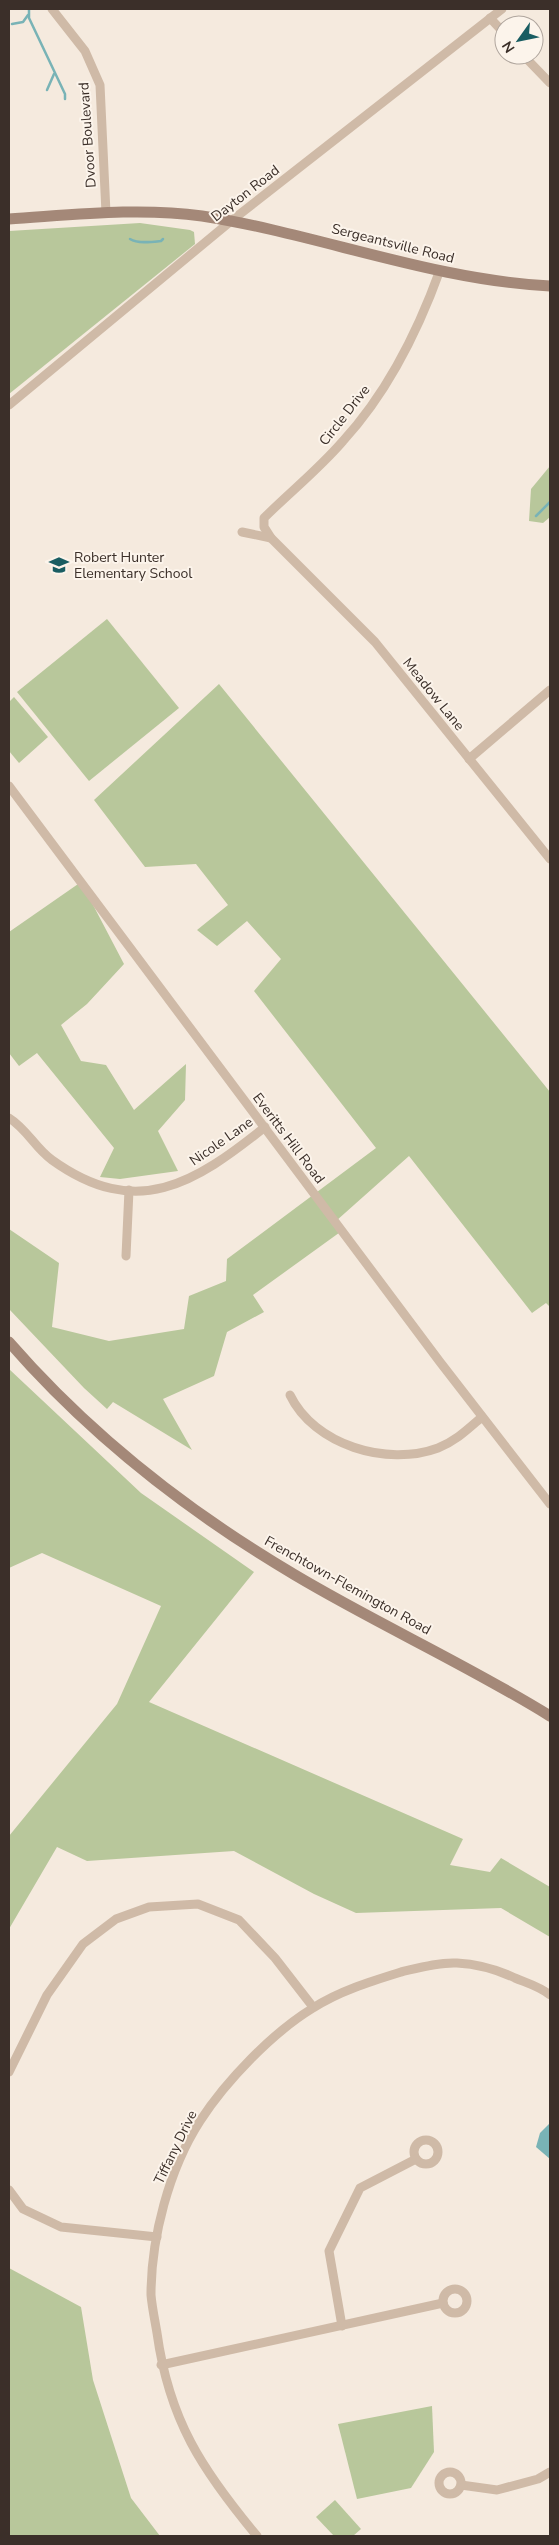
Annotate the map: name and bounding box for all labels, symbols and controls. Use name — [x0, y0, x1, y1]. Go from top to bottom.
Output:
north arrow — [494, 15, 544, 65]
text: N — [498, 37, 519, 56]
street label: Dvoor Boulevard — [74, 82, 101, 188]
street label: Dayton Road — [207, 161, 283, 226]
street label: Sergeantsville Road — [330, 219, 456, 268]
street label: Circle Drive — [315, 381, 374, 450]
place label: Robert Hunter Elementary School — [74, 548, 193, 583]
school or university icon: Robert Hunter Elementary School — [48, 554, 70, 576]
street label: Meadow Lane — [398, 654, 469, 735]
street label: Everitts Hill Road — [248, 1089, 329, 1188]
street label: Nicole Lane — [186, 1113, 257, 1170]
street label: Frenchtown-Flemington Road — [261, 1532, 434, 1639]
street label: Tiffany Drive — [149, 2107, 202, 2187]

